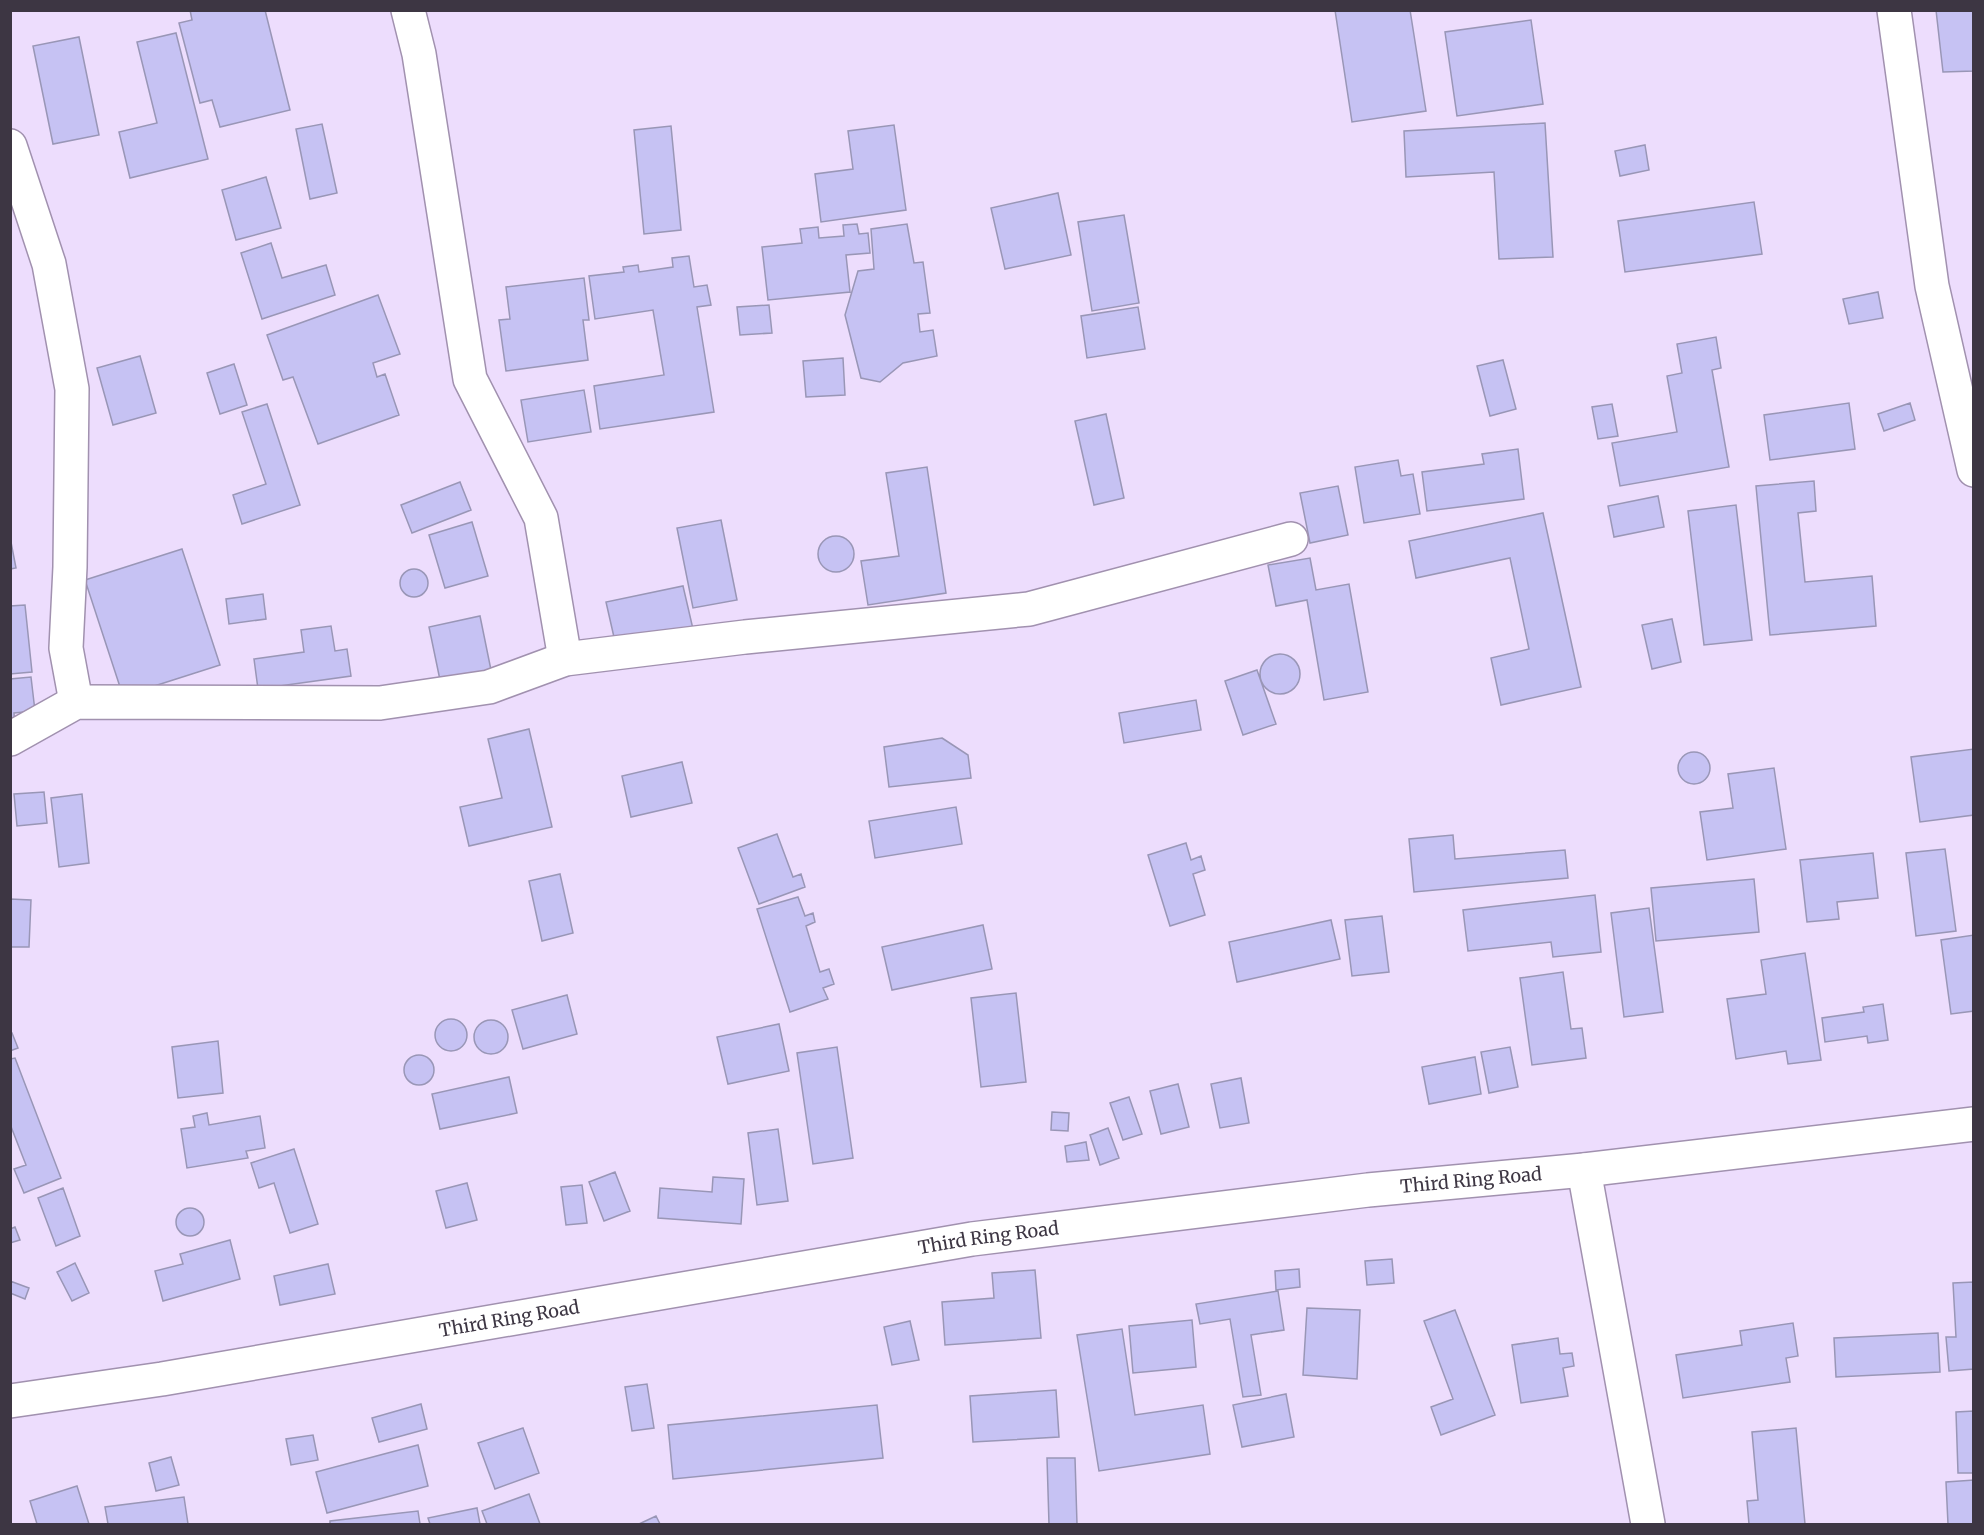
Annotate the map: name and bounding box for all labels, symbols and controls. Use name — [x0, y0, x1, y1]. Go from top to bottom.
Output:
street label: Third Ring Road — [1399, 1162, 1543, 1198]
street label: Third Ring Road — [916, 1216, 1060, 1259]
street label: Third Ring Road — [437, 1295, 581, 1342]

